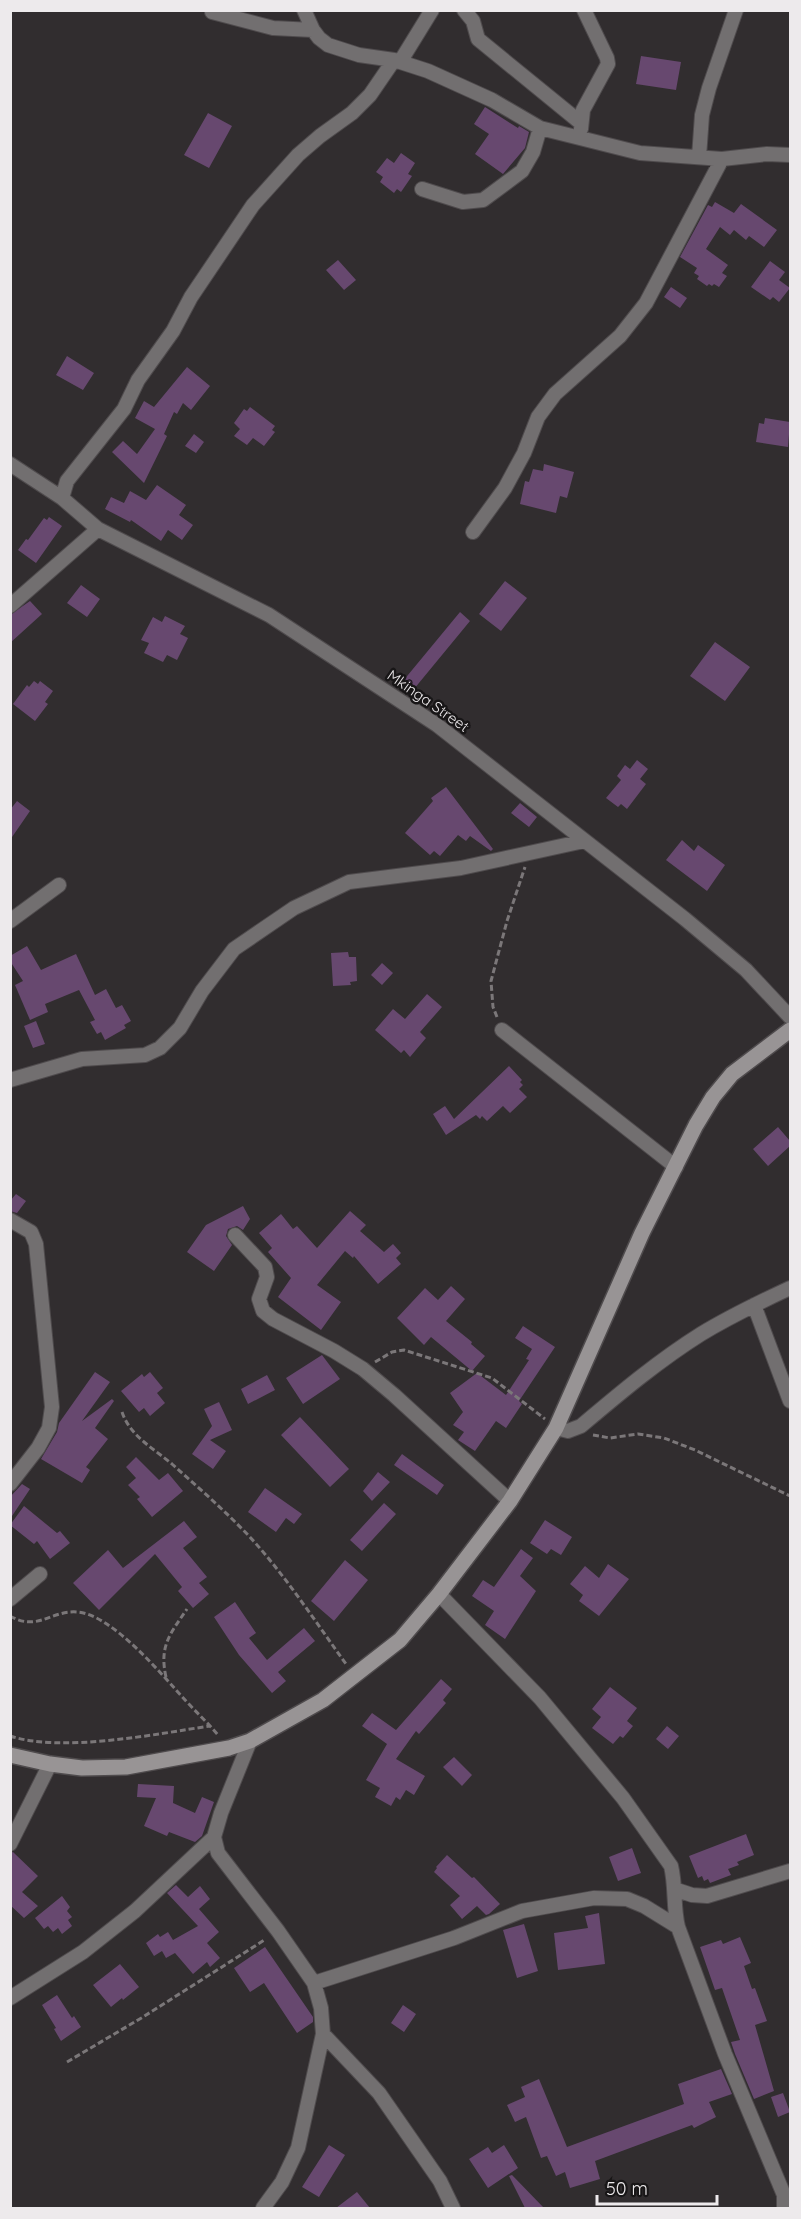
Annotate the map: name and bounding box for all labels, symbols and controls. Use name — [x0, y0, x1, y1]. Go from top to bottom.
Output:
street label: Mkinga Street — [384, 665, 473, 736]
scale bar — [597, 2168, 717, 2206]
text: 50 m — [606, 2177, 648, 2200]

